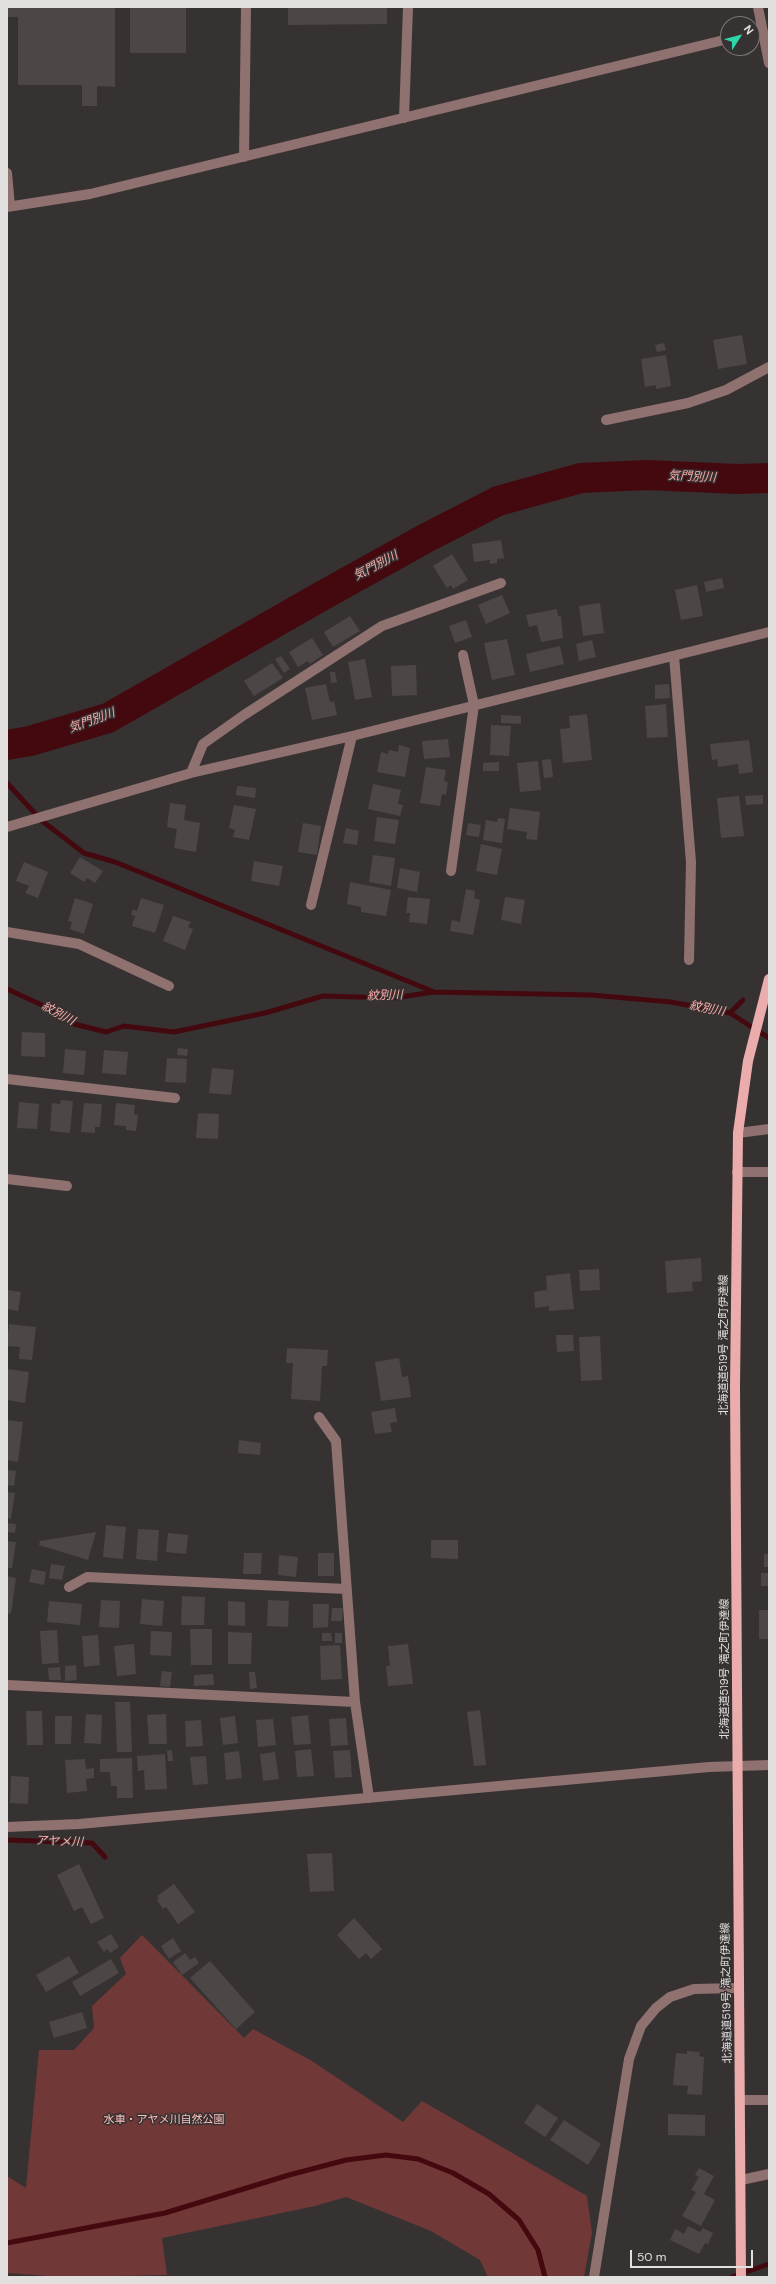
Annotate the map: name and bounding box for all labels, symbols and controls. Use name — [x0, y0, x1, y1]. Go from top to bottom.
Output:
north arrow — [720, 16, 760, 56]
text: N — [741, 22, 757, 37]
water label: 気門別川 — [668, 469, 716, 485]
water label: 気門別川 — [351, 548, 401, 584]
water label: 気門別川 — [67, 706, 117, 736]
water label: 紋別川 — [367, 988, 403, 1004]
water label: 紋別川 — [688, 998, 726, 1020]
water label: 紋別川 — [39, 999, 77, 1029]
street label: 北海道道519号 滝之町伊達線 — [717, 1275, 731, 1415]
street label: 北海道道519号 滝之町伊達線 — [718, 1599, 732, 1739]
water label: アヤメ川 — [35, 1834, 83, 1850]
street label: 北海道道519号 滝之町伊達線 — [719, 1922, 735, 2064]
park label: 水車・アヤメ川自然公園 — [104, 2113, 224, 2127]
scale bar — [632, 2242, 755, 2268]
text: 50 m — [637, 2249, 666, 2265]

